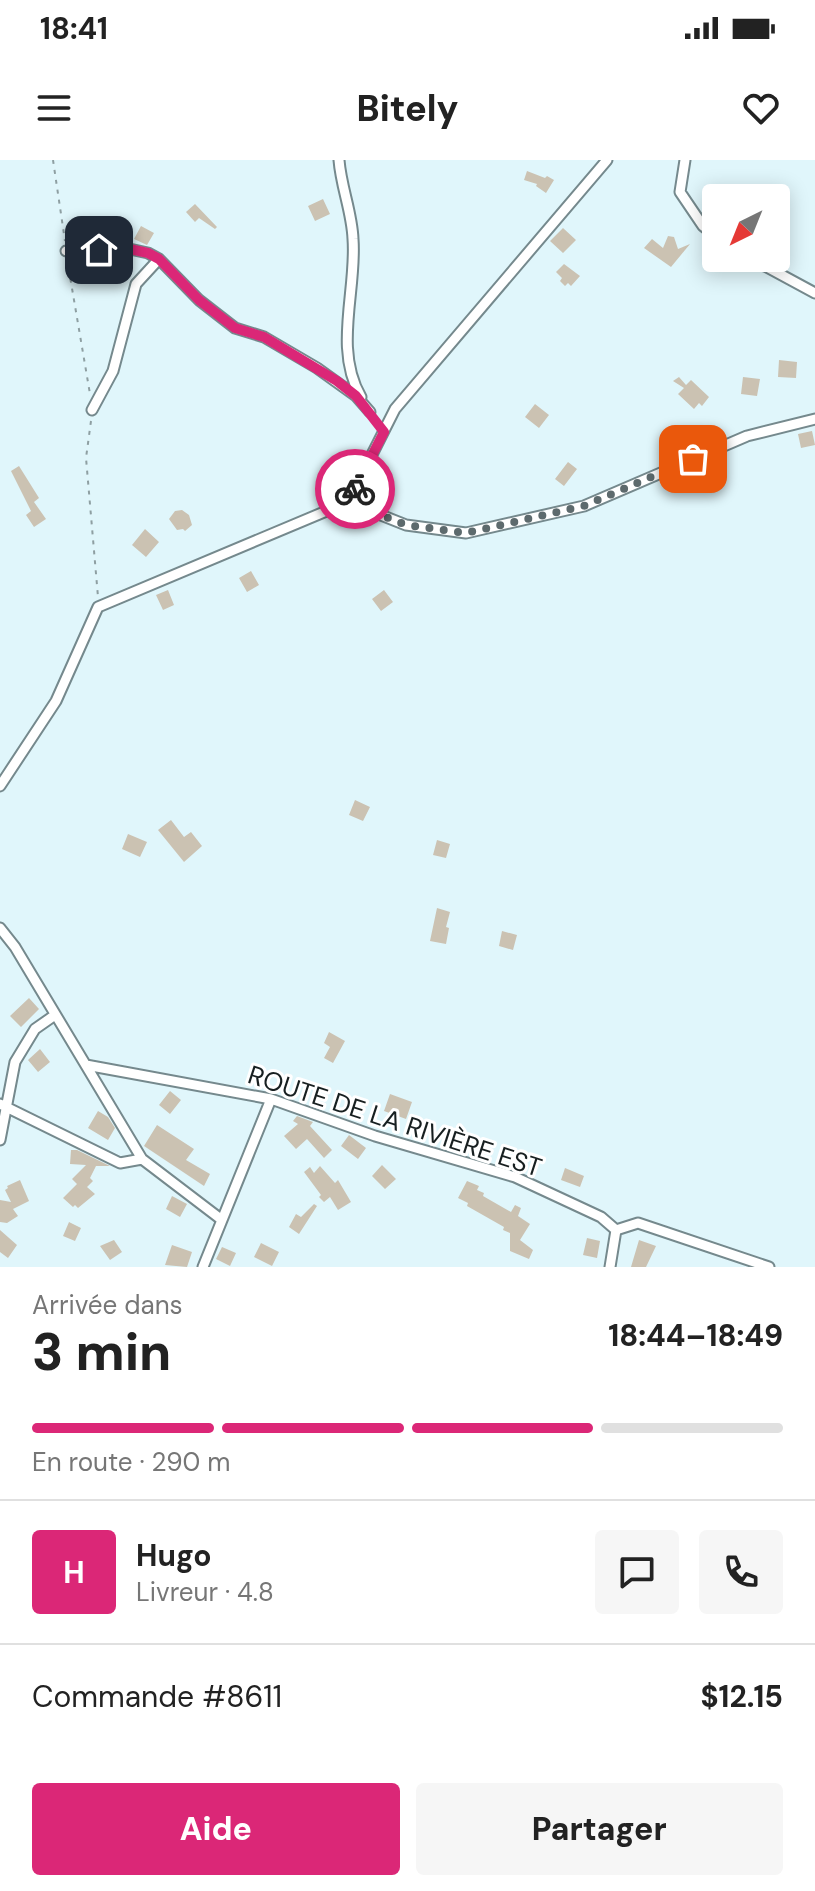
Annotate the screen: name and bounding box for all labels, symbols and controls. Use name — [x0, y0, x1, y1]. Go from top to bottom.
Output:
text: 18:41 — [40, 9, 108, 48]
text: Bitely — [357, 85, 458, 132]
icon: menu — [32, 86, 76, 130]
icon: heart — [739, 86, 783, 130]
north arrow — [702, 184, 790, 272]
map controls — [702, 184, 790, 272]
pin — [65, 216, 133, 284]
icon: home — [77, 228, 121, 272]
pin — [659, 425, 727, 493]
icon: bag — [671, 437, 715, 481]
courier — [315, 449, 395, 529]
icon: bike — [333, 467, 377, 511]
street label: ROUTE DE LA RIVIÈRE EST — [244, 1057, 546, 1185]
text: Arrivée dans — [32, 1288, 183, 1322]
text: 18:44–18:49 — [608, 1316, 783, 1355]
text: 3 min — [32, 1318, 171, 1386]
text: En route · 290 m — [32, 1445, 230, 1479]
button: chat — [595, 1530, 679, 1614]
button: phone — [699, 1530, 783, 1614]
text: Hugo — [136, 1536, 211, 1575]
text: H — [63, 1553, 85, 1592]
text: Livreur · 4.8 — [136, 1575, 274, 1609]
text: Commande #8611 — [32, 1677, 282, 1716]
text: $12.15 — [700, 1677, 783, 1716]
button: Aide — [32, 1783, 400, 1875]
button: Partager — [416, 1783, 783, 1875]

